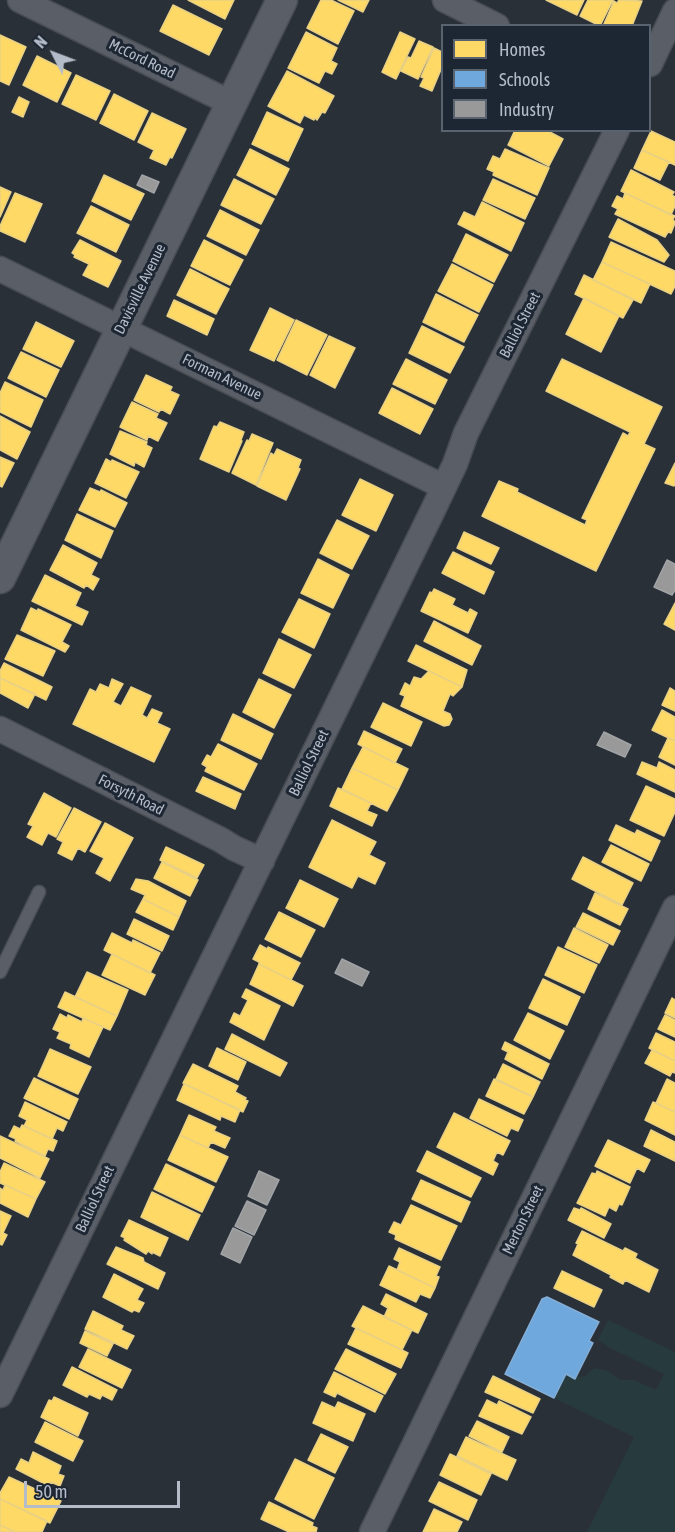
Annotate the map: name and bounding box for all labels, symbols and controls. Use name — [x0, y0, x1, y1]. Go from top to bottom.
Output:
north arrow — [24, 24, 84, 84]
legend — [441, 24, 651, 132]
text: N — [31, 32, 50, 51]
street label: McCord Road — [106, 35, 178, 83]
text: Homes — [499, 39, 545, 60]
text: Schools — [499, 69, 550, 90]
text: Industry — [499, 99, 554, 120]
street label: Davisville Avenue — [110, 241, 170, 337]
street label: Balliol Street — [496, 289, 544, 361]
street label: Forman Avenue — [179, 350, 265, 404]
street label: Balliol Street — [285, 727, 333, 799]
street label: Forsyth Road — [95, 771, 167, 819]
street label: Balliol Street — [72, 1163, 118, 1235]
street label: Merton Street — [499, 1183, 547, 1257]
scale bar — [27, 1469, 183, 1507]
text: 50 m — [35, 1481, 67, 1502]

